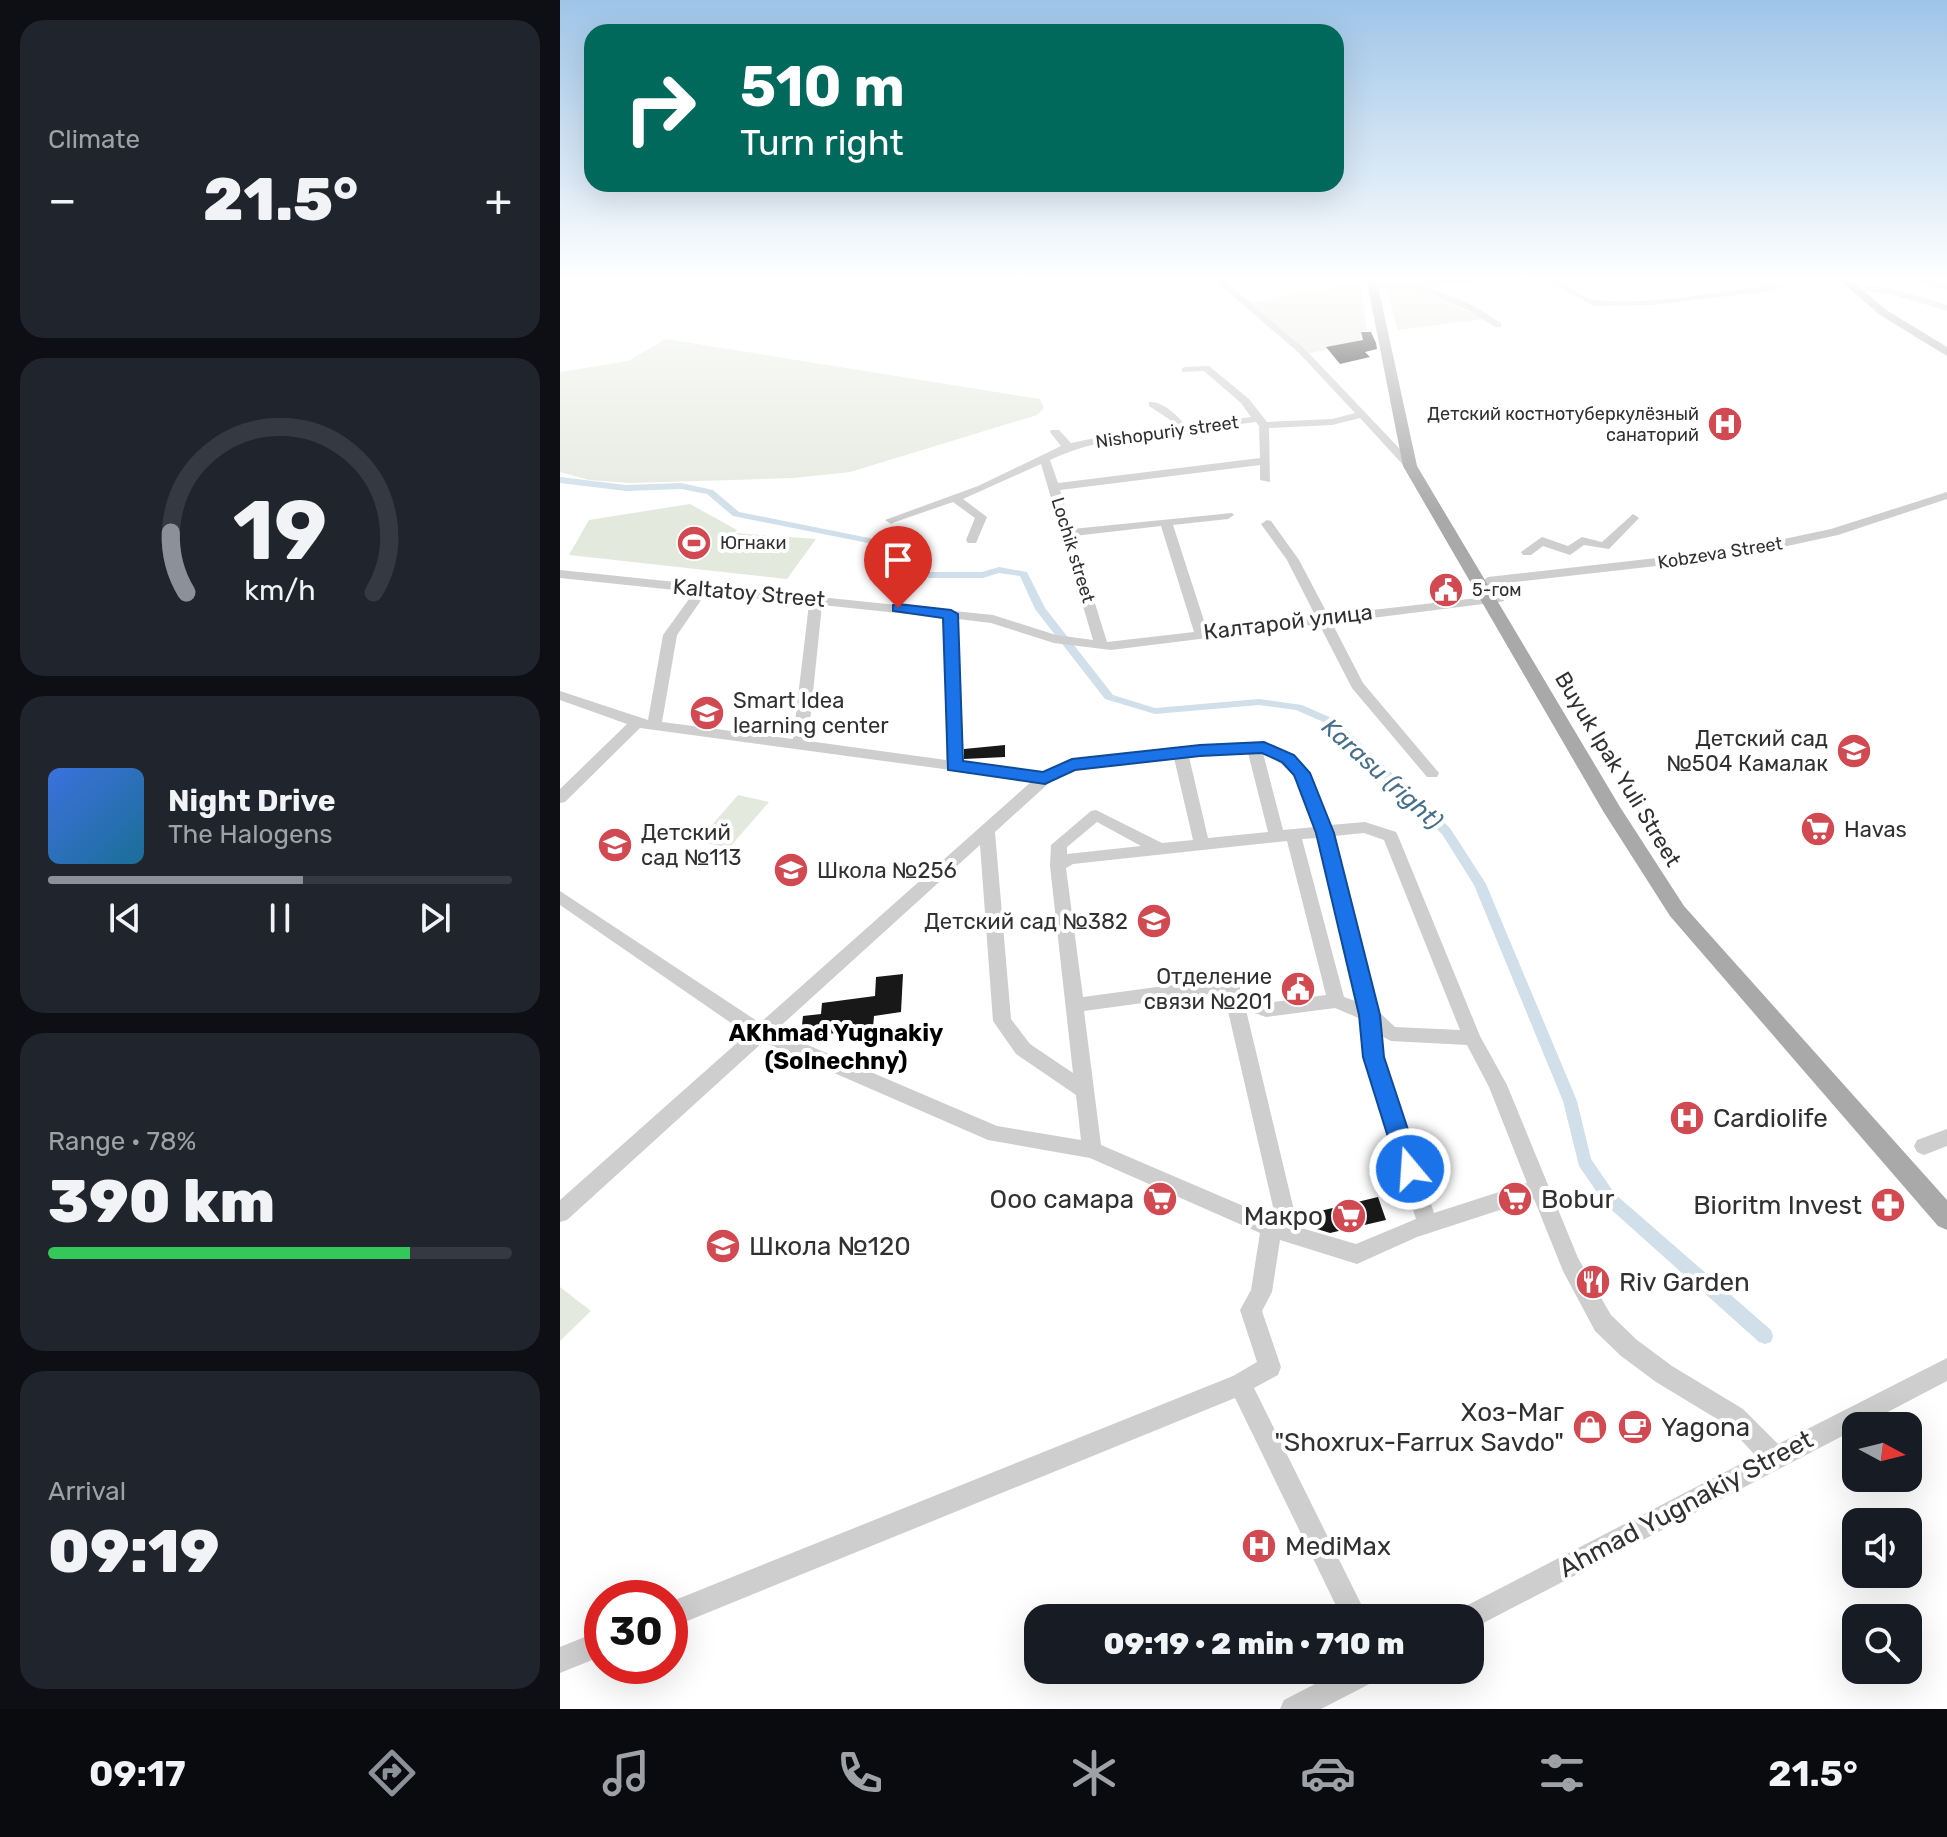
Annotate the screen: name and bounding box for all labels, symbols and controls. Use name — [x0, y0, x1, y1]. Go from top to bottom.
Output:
text: 510 m — [740, 54, 905, 120]
icon: right — [608, 56, 712, 160]
text: Turn right — [740, 121, 904, 164]
text: Climate — [48, 124, 140, 155]
text: 21.5° — [203, 164, 358, 235]
text: − — [48, 174, 77, 226]
text: + — [485, 174, 512, 226]
place label: Детский костнотуберкулёзный санаторий — [1427, 403, 1699, 446]
hospital icon: Детский костнотуберкулёзный санаторий — [1706, 405, 1744, 443]
street label: Nishopuriy street — [1094, 411, 1240, 453]
text: 19 — [233, 480, 327, 579]
street label: Lochik street — [1047, 495, 1099, 605]
sports icon: Югнаки — [675, 524, 713, 562]
pin — [864, 526, 932, 608]
place label: Югнаки — [720, 532, 786, 554]
street label: Kobzeva Street — [1656, 532, 1784, 574]
icon: arrive — [876, 538, 920, 582]
public building icon: 5-гом — [1427, 571, 1465, 609]
text: km/h — [244, 573, 316, 607]
street label: Kaltatoy Street — [672, 573, 827, 613]
place label: 5-гом — [1472, 579, 1522, 601]
street label: Калтарой улица — [1202, 598, 1374, 646]
street label: Buyuk Ipak Yuli Street — [1549, 667, 1687, 872]
place label: Smart Idea learning center — [733, 687, 889, 739]
school or university icon: Smart Idea learning center — [688, 694, 726, 732]
water label: Karasu (right) — [1316, 713, 1448, 835]
place label: Детский сад №504 Камалак — [1666, 725, 1828, 777]
school or university icon: Детский сад №504 Камалак — [1835, 732, 1873, 770]
text: Night Drive — [168, 783, 336, 819]
supermarket icon: Havas — [1799, 810, 1837, 848]
place label: Havas — [1844, 816, 1907, 843]
text: The Halogens — [168, 819, 333, 850]
place label: Детский сад №113 — [641, 819, 741, 871]
school or university icon: Детский сад №113 — [596, 826, 634, 864]
school or university icon: Школа №256 — [772, 851, 810, 889]
place label: Школа №256 — [817, 857, 957, 884]
icon: previous — [103, 896, 147, 940]
icon: pause — [258, 896, 302, 940]
icon: next — [413, 896, 457, 940]
school or university icon: Детский сад №382 — [1135, 902, 1173, 940]
place label: Детский сад №382 — [924, 908, 1128, 935]
place label: Отделение связи №201 — [1144, 963, 1272, 1015]
public building icon: Отделение связи №201 — [1279, 970, 1317, 1008]
district label: AKhmad Yugnakiy (Solnechny) — [729, 1019, 943, 1075]
hospital icon: Cardiolife — [1668, 1099, 1706, 1137]
place label: Cardiolife — [1713, 1103, 1828, 1134]
text: Range · 78% — [48, 1126, 196, 1157]
position arrow — [1368, 1127, 1452, 1211]
text: 390 km — [48, 1166, 275, 1237]
supermarket icon: Ооо самара — [1141, 1180, 1179, 1218]
supermarket icon: Bobur — [1496, 1180, 1534, 1218]
place label: Ооо самара — [990, 1184, 1134, 1215]
place label: Bobur — [1541, 1184, 1614, 1215]
pharmacy icon: Bioritm Invest — [1869, 1186, 1907, 1224]
place label: Bioritm Invest — [1693, 1190, 1862, 1221]
supermarket icon: Макро — [1330, 1197, 1368, 1235]
place label: Макро — [1244, 1201, 1323, 1232]
school or university icon: Школа №120 — [704, 1227, 742, 1265]
place label: Школа №120 — [749, 1231, 911, 1262]
restaurant icon: Riv Garden — [1574, 1263, 1612, 1301]
place label: Riv Garden — [1619, 1267, 1750, 1298]
place label: Хоз-Маг "Shoxrux-Farrux Savdo" — [1274, 1397, 1564, 1458]
shop icon: Хоз-Маг "Shoxrux-Farrux Savdo" — [1571, 1408, 1609, 1446]
cafe icon: Yagona — [1616, 1408, 1654, 1446]
place label: Yagona — [1661, 1412, 1750, 1443]
north arrow — [1842, 1412, 1922, 1492]
map controls — [1842, 1412, 1922, 1684]
street label: Ahmad Yugnakiy Street — [1554, 1424, 1818, 1584]
text: Arrival — [48, 1476, 126, 1507]
button: sound — [1842, 1508, 1922, 1588]
text: 09:19 — [48, 1516, 219, 1587]
hospital icon: MediMax — [1240, 1527, 1278, 1565]
place label: MediMax — [1285, 1531, 1391, 1562]
speed limit sign: 30 — [584, 1580, 688, 1684]
button: search — [1842, 1604, 1922, 1684]
text: 09:19 · 2 min · 710 m — [1103, 1626, 1405, 1662]
icon: directions — [364, 1745, 420, 1801]
icon: music — [598, 1745, 654, 1801]
icon: phone — [832, 1745, 888, 1801]
icon: climate — [1066, 1745, 1122, 1801]
icon: car — [1300, 1745, 1356, 1801]
icon: filters — [1534, 1745, 1590, 1801]
text: 09:17 — [89, 1752, 186, 1795]
text: 21.5° — [1768, 1752, 1858, 1795]

